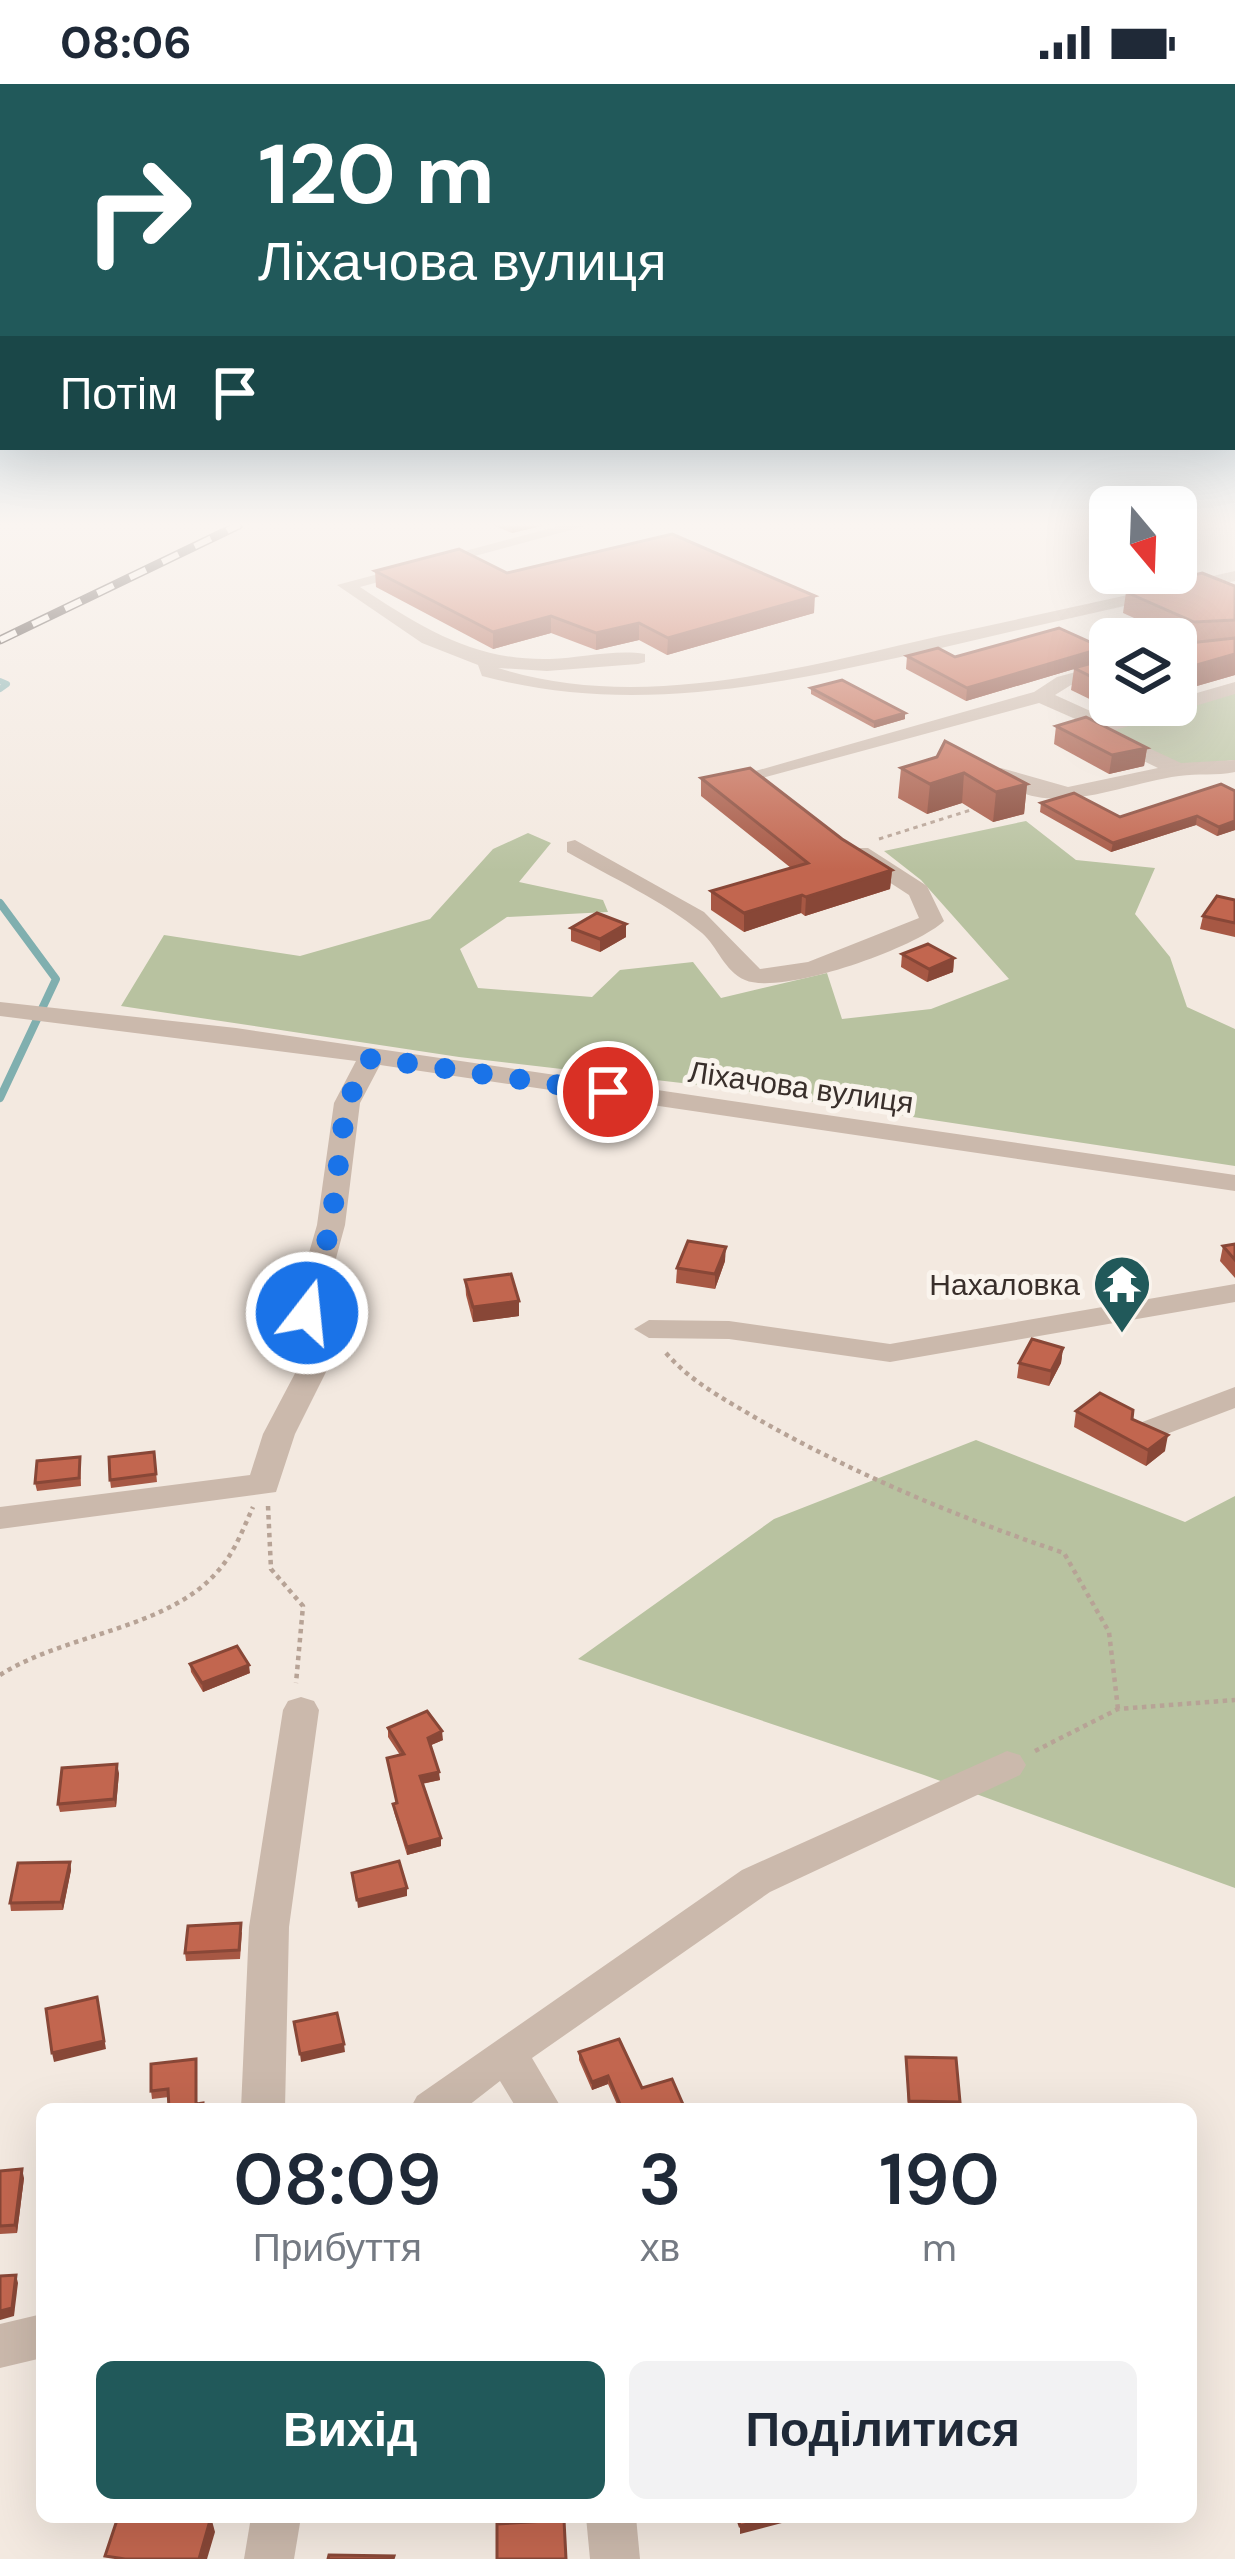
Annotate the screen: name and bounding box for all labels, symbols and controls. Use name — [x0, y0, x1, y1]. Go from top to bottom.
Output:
text: 08:06 — [60, 13, 192, 72]
text: 120 m — [258, 120, 495, 229]
icon: right — [60, 132, 216, 288]
text: Ліхачова вулиця — [258, 226, 666, 297]
icon: arrive — [202, 360, 268, 426]
text: Потім — [60, 364, 178, 423]
north arrow — [1089, 486, 1197, 594]
map controls — [1089, 486, 1197, 726]
button: layers — [1089, 618, 1197, 726]
pin — [557, 1041, 659, 1143]
street label: Ліхачова вулиця — [686, 1052, 916, 1122]
icon: arrive — [575, 1059, 641, 1125]
position arrow — [244, 1250, 370, 1376]
temple icon: Нахаловка — [1091, 1253, 1153, 1335]
place label: Нахаловка — [929, 1265, 1080, 1304]
text: 08:09 — [233, 2133, 441, 2226]
text: 3 — [639, 2133, 682, 2226]
text: 190 — [879, 2133, 1000, 2226]
text: Прибуття — [253, 2222, 422, 2273]
text: хв — [640, 2222, 680, 2273]
text: m — [922, 2222, 957, 2273]
button: Вихід — [96, 2361, 605, 2499]
button: Поділитися — [629, 2361, 1137, 2499]

